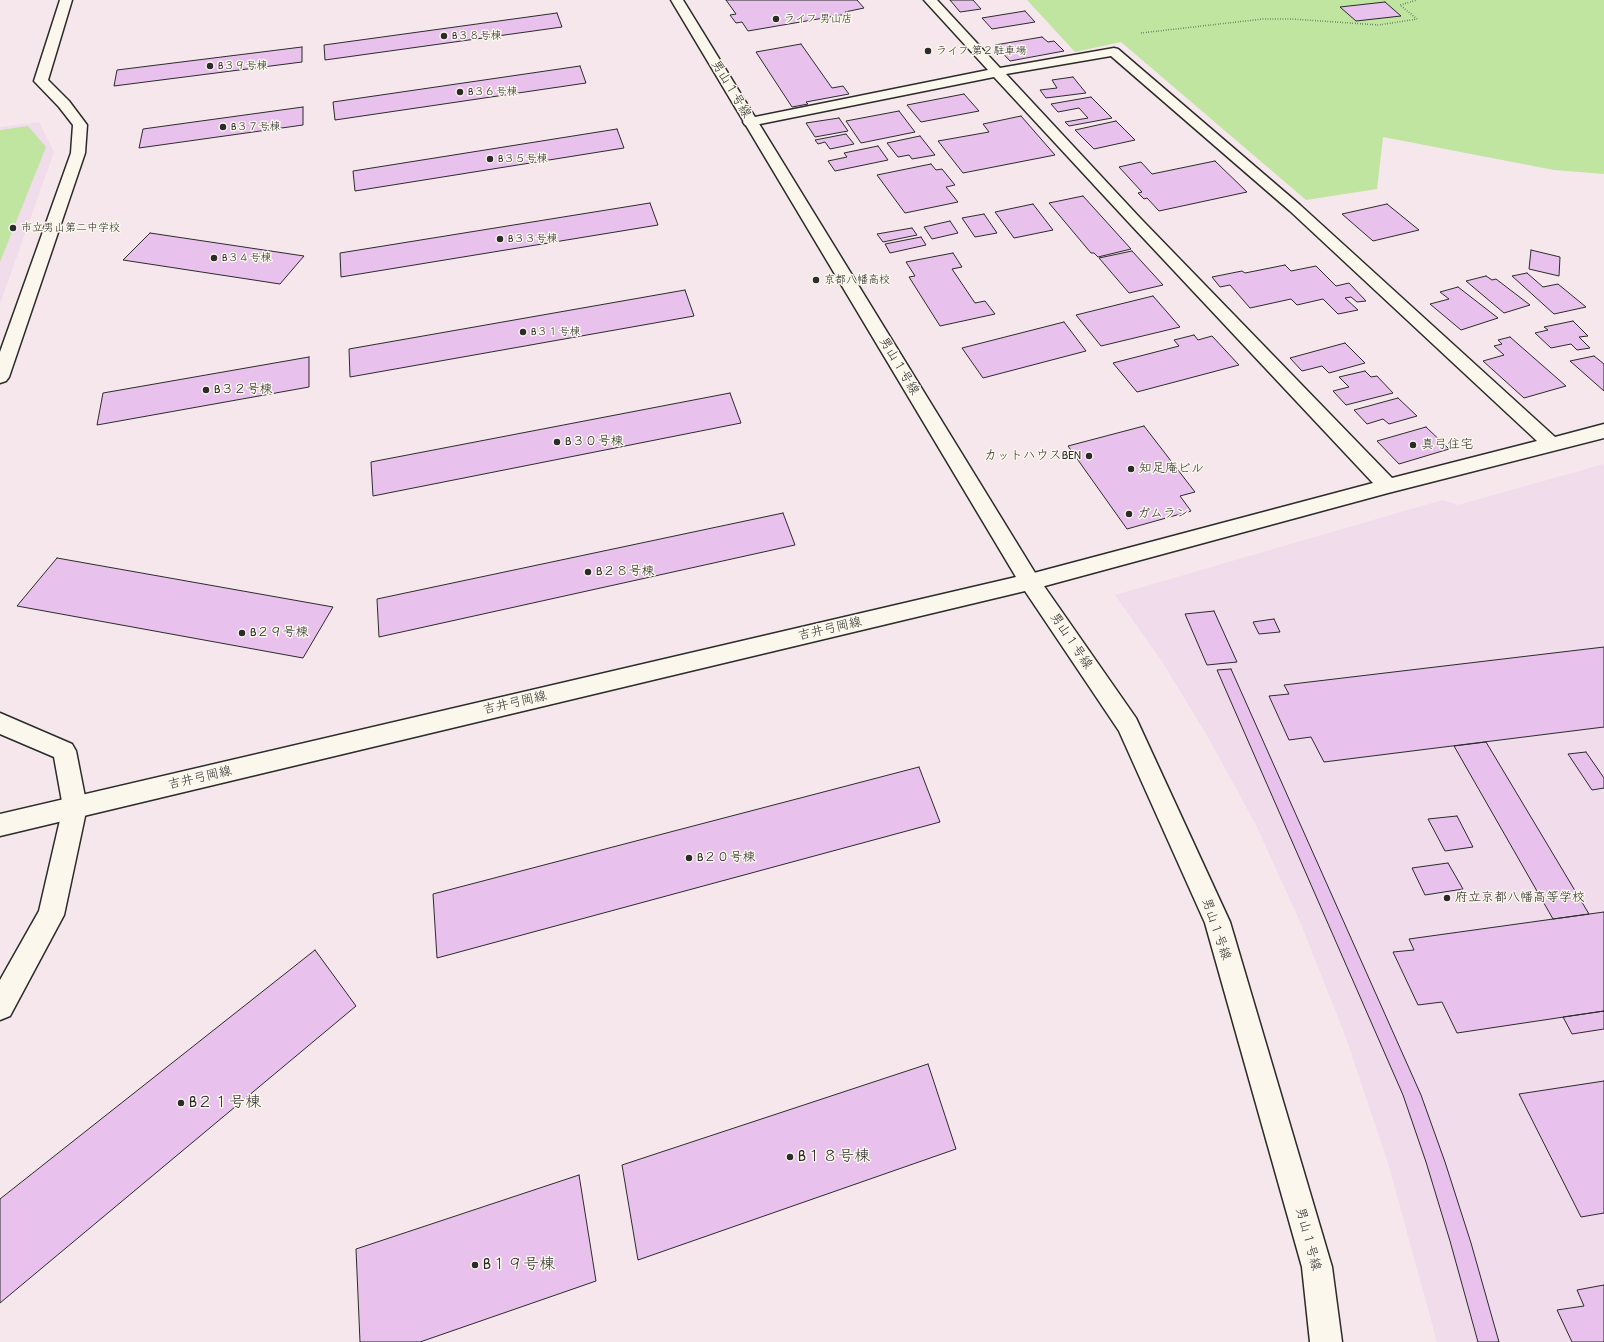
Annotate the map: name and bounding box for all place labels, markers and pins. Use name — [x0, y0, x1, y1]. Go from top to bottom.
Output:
place label: ライフ 男山店 — [784, 12, 853, 26]
marker: ライフ 男山店 — [771, 14, 781, 24]
place label: B３８号棟 — [452, 29, 502, 43]
marker: B３８号棟 — [439, 31, 449, 41]
place label: ライフ 第２駐車場 — [936, 44, 1027, 58]
marker: ライフ 第２駐車場 — [923, 46, 933, 56]
place label: B３９号棟 — [218, 59, 268, 73]
marker: B３９号棟 — [205, 61, 215, 71]
place label: B３６号棟 — [468, 85, 518, 99]
marker: B３６号棟 — [455, 87, 465, 97]
place label: B３７号棟 — [231, 120, 281, 134]
marker: B３７号棟 — [218, 122, 228, 132]
place label: B３５号棟 — [498, 152, 548, 166]
marker: B３５号棟 — [485, 154, 495, 164]
place label: 市立男山第二中学校 — [21, 221, 120, 235]
marker: 市立男山第二中学校 — [8, 223, 18, 233]
place label: B３３号棟 — [508, 232, 558, 246]
marker: B３３号棟 — [495, 234, 505, 244]
place label: B３４号棟 — [222, 251, 272, 265]
marker: B３４号棟 — [209, 253, 219, 263]
place label: 京都八幡高校 — [824, 273, 890, 287]
marker: 京都八幡高校 — [811, 275, 821, 285]
place label: B３１号棟 — [531, 325, 581, 339]
marker: B３１号棟 — [518, 327, 528, 337]
place label: B３２号棟 — [214, 382, 273, 398]
marker: B３２号棟 — [201, 385, 211, 395]
place label: B３０号棟 — [565, 434, 624, 450]
marker: B３０号棟 — [552, 437, 562, 447]
place label: 真弓住宅 — [1421, 437, 1473, 453]
marker: 真弓住宅 — [1408, 440, 1418, 450]
place label: カットハウスBEN — [984, 448, 1081, 464]
marker: カットハウスBEN — [1084, 451, 1094, 461]
place label: 知足庵ビル — [1139, 461, 1204, 477]
marker: 知足庵ビル — [1126, 464, 1136, 474]
place label: ガムラン — [1137, 506, 1189, 522]
marker: ガムラン — [1124, 509, 1134, 519]
place label: B２８号棟 — [596, 564, 655, 580]
marker: B２８号棟 — [583, 567, 593, 577]
place label: B２９号棟 — [250, 625, 309, 641]
marker: B２９号棟 — [237, 628, 247, 638]
place label: B２０号棟 — [697, 850, 756, 866]
marker: B２０号棟 — [684, 853, 694, 863]
place label: 府立京都八幡高等学校 — [1455, 890, 1585, 906]
marker: 府立京都八幡高等学校 — [1442, 893, 1452, 903]
place label: B２１号棟 — [189, 1093, 261, 1113]
marker: B２１号棟 — [176, 1098, 186, 1108]
place label: B１８号棟 — [798, 1147, 870, 1167]
marker: B１８号棟 — [785, 1152, 795, 1162]
place label: B１９号棟 — [483, 1255, 555, 1275]
marker: B１９号棟 — [470, 1260, 480, 1270]

